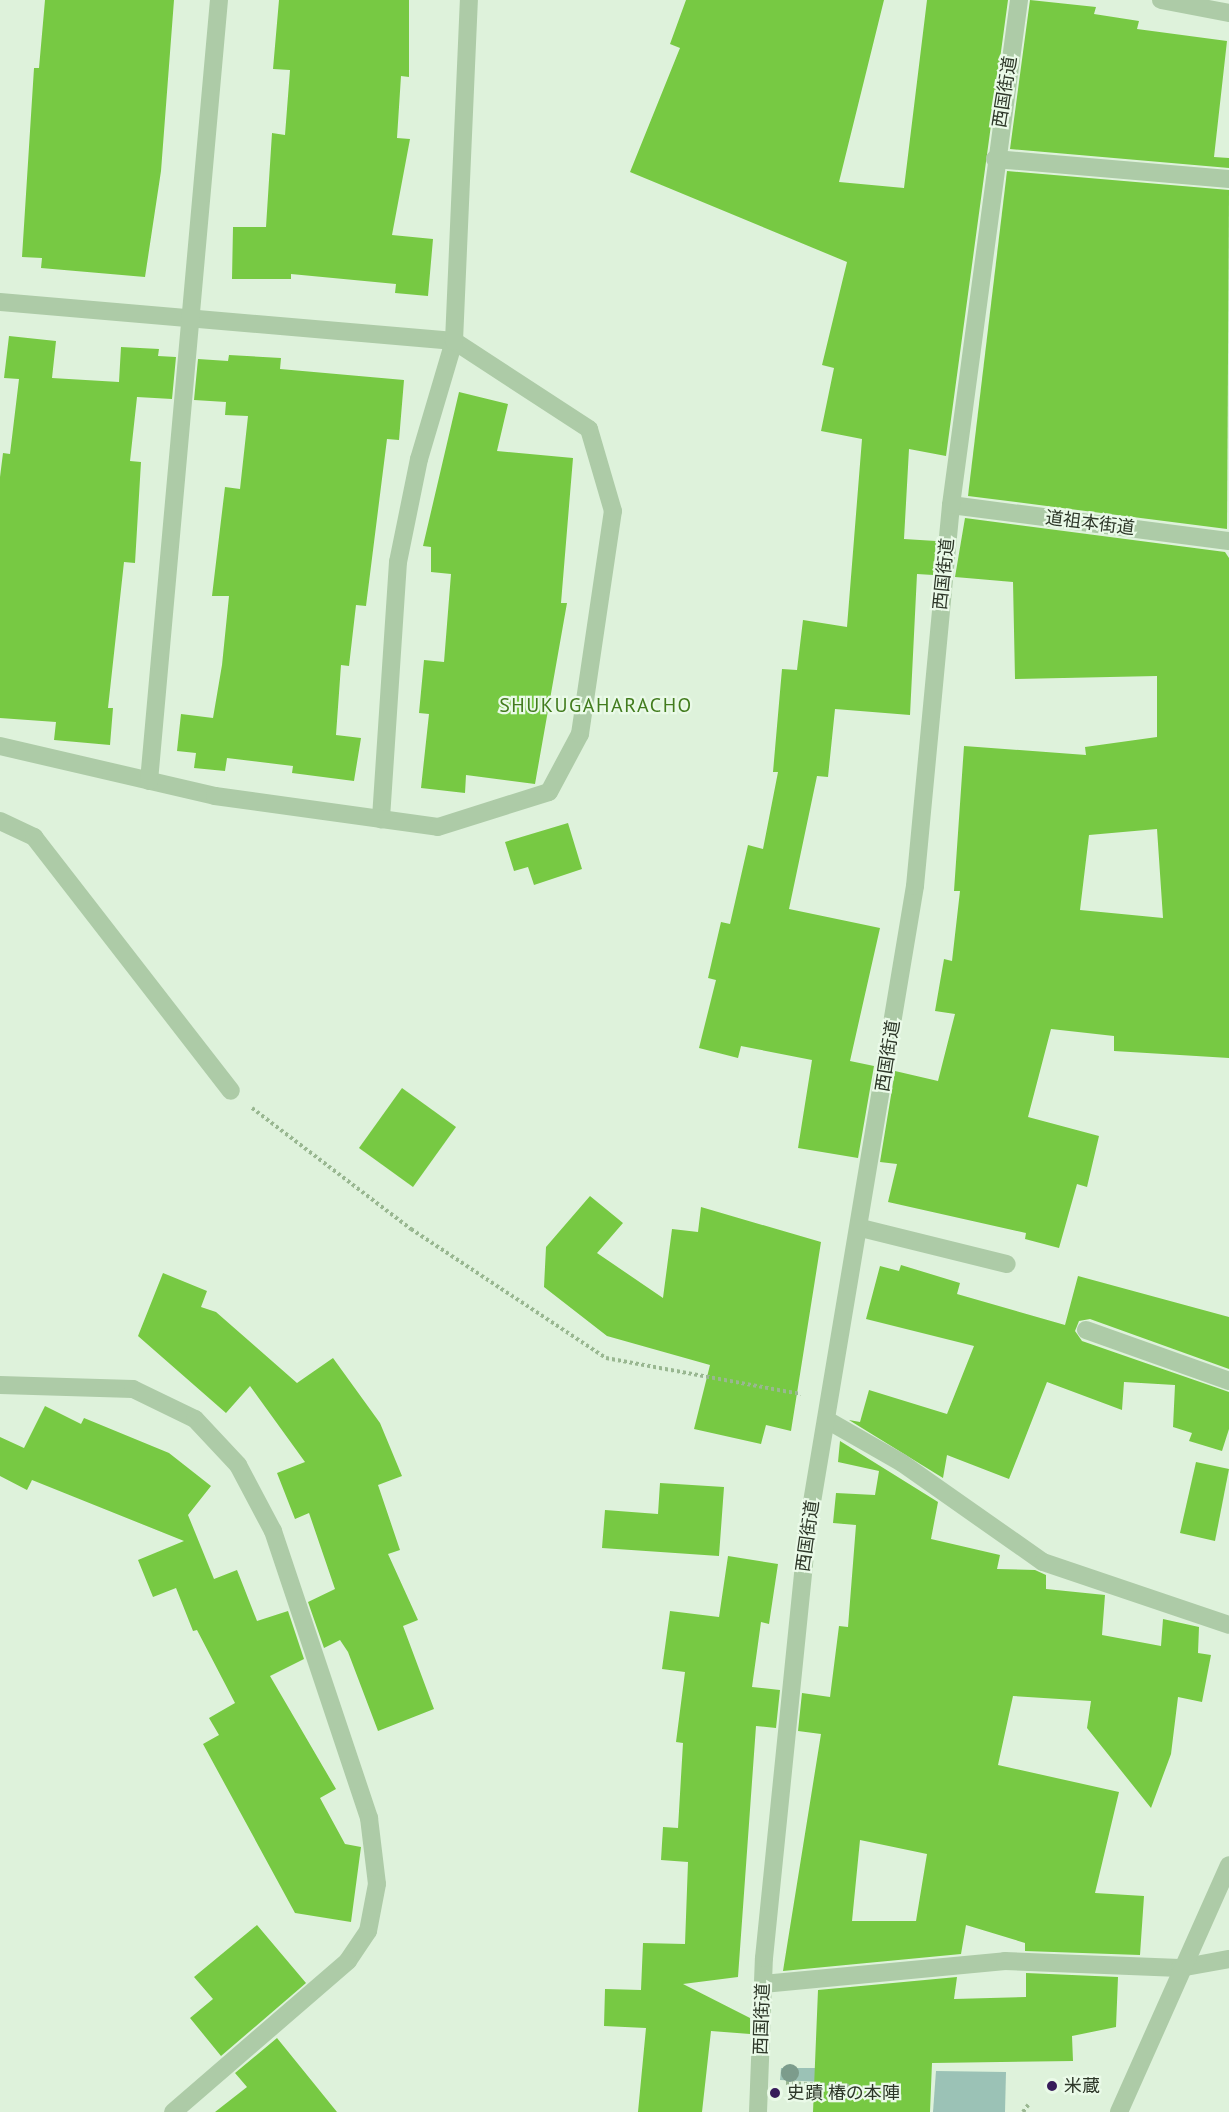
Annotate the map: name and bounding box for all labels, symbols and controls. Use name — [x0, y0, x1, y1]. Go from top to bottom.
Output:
street label: 西国街道 — [989, 55, 1021, 129]
street label: 道祖本街道 — [1044, 507, 1136, 539]
street label: 西国街道 — [929, 537, 959, 611]
district label: SHUKUGAHARACHO — [499, 693, 693, 717]
street label: 西国街道 — [872, 1019, 904, 1093]
street label: 西国街道 — [792, 1499, 824, 1573]
street label: 西国街道 — [750, 1983, 774, 2055]
place label: 米蔵 — [1064, 2075, 1100, 2097]
marker: 米蔵 — [1045, 2079, 1059, 2093]
place label: 史蹟 椿の本陣 — [787, 2082, 900, 2104]
marker: 史蹟 椿の本陣 — [768, 2086, 782, 2100]

